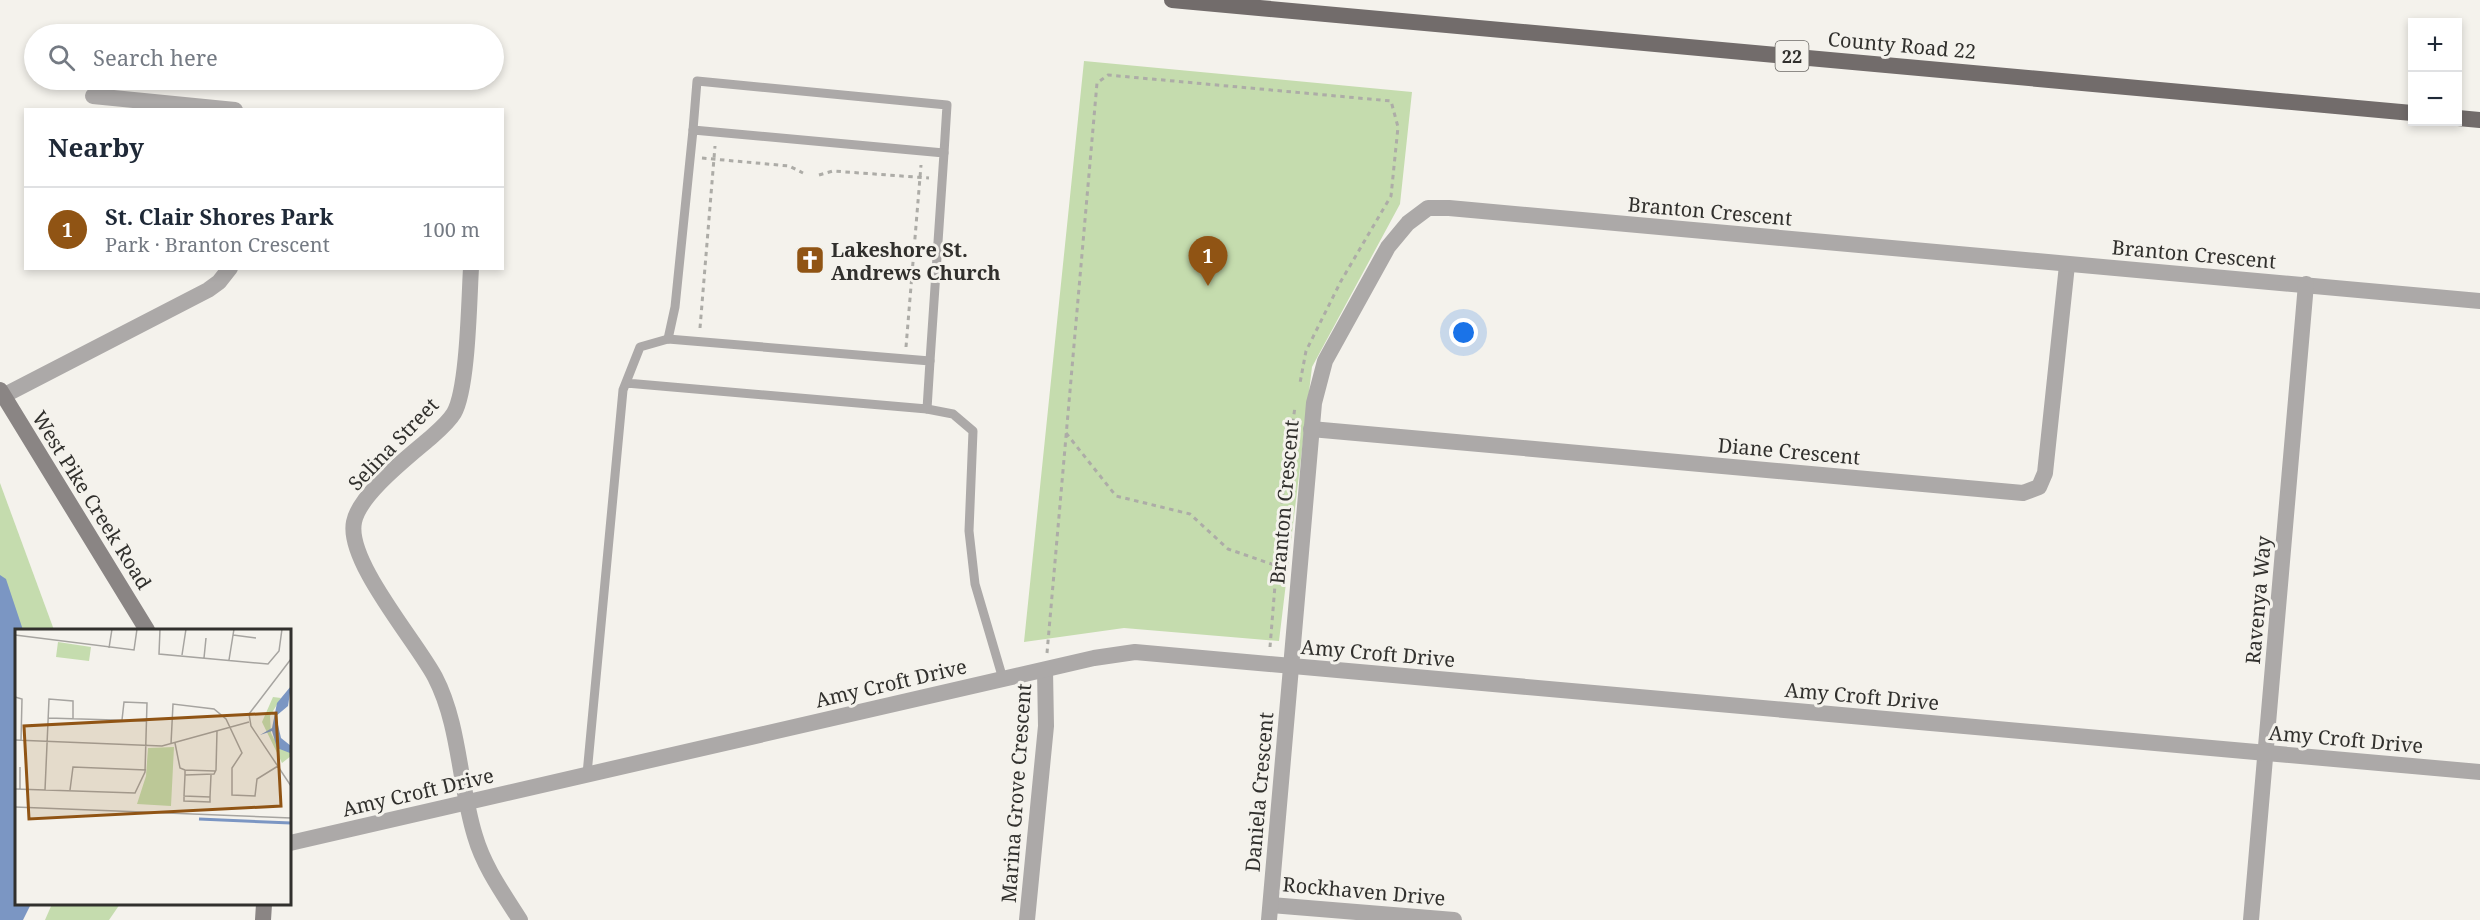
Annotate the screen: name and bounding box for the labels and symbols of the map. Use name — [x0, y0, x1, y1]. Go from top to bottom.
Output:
street label: County Road 22 — [1827, 25, 1977, 65]
road number: 22 — [1776, 41, 1808, 71]
street label: Branton Crescent — [1627, 190, 1793, 232]
street label: Branton Crescent — [2111, 233, 2277, 275]
place label: Lakeshore St. Andrews Church — [831, 236, 1001, 286]
pin: 1 — [1188, 236, 1228, 286]
church icon: Lakeshore St. Andrews Church — [794, 244, 826, 276]
your location — [1449, 318, 1478, 347]
street label: Selina Street — [342, 392, 444, 496]
street label: West Pike Creek Road — [26, 406, 158, 594]
street label: Branton Crescent — [1263, 419, 1305, 585]
street label: Diane Crescent — [1717, 431, 1861, 471]
street label: Ravenya Way — [2239, 534, 2277, 665]
inset map — [15, 629, 291, 905]
street label: Amy Croft Drive — [1300, 633, 1456, 673]
street label: Amy Croft Drive — [813, 652, 969, 714]
street label: Amy Croft Drive — [1784, 676, 1940, 716]
street label: Marina Grove Crescent — [995, 682, 1037, 904]
street label: Daniela Crescent — [1239, 711, 1279, 873]
street label: Amy Croft Drive — [2268, 719, 2424, 759]
street label: Amy Croft Drive — [340, 761, 496, 823]
street label: Rockhaven Drive — [1282, 870, 1446, 912]

